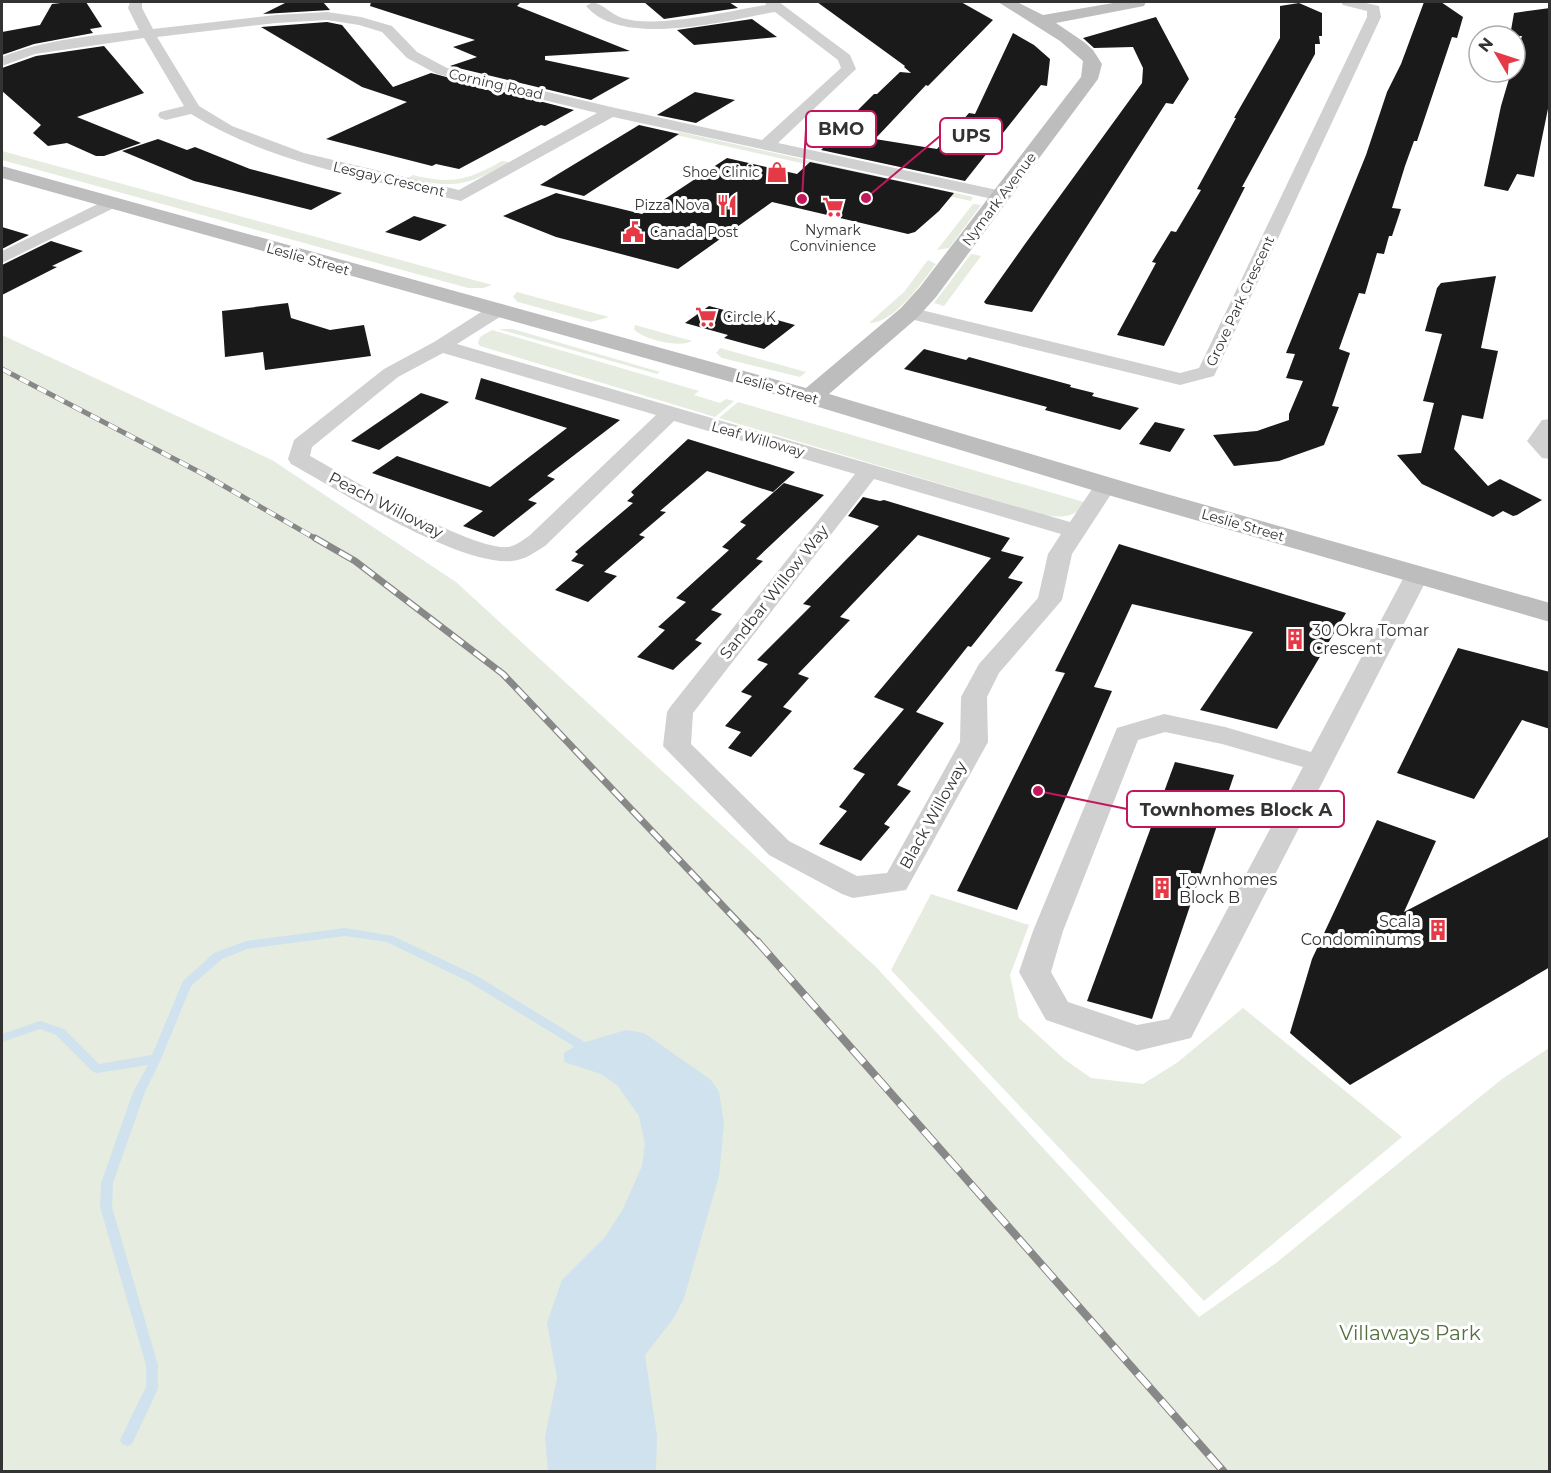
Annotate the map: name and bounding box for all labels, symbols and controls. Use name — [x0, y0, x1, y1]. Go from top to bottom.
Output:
north arrow — [1467, 24, 1527, 84]
text: N — [1474, 34, 1497, 56]
street label: Corning Road — [447, 64, 545, 104]
callout: BMO — [806, 111, 876, 147]
text: BMO — [818, 118, 864, 140]
callout: UPS — [940, 118, 1002, 154]
text: UPS — [952, 125, 990, 147]
street label: Nymark Avenue — [958, 149, 1040, 249]
street label: Lesgay Crescent — [331, 157, 447, 201]
shop icon: Shoe Clinic — [765, 160, 789, 184]
place label: Shoe Clinic — [682, 163, 760, 181]
restaurant icon: Pizza Nova — [715, 193, 739, 217]
supermarket icon: Nymark Convinience — [821, 195, 845, 219]
place label: Pizza Nova — [634, 196, 710, 214]
public building icon: Canada Post — [621, 220, 645, 244]
place label: Nymark Convinience — [790, 221, 876, 255]
place label: Canada Post — [650, 223, 739, 241]
street label: Grove Park Crescent — [1202, 233, 1278, 369]
street label: Leslie Street — [264, 239, 352, 280]
supermarket icon: Circle K — [694, 305, 718, 329]
place label: Circle K — [723, 308, 776, 326]
street label: Leslie Street — [733, 368, 821, 409]
street label: Leaf Willoway — [709, 417, 807, 461]
street label: Peach Willoway — [326, 468, 447, 542]
street label: Leslie Street — [1199, 505, 1287, 546]
street label: Sandbar Willow Way — [716, 521, 832, 663]
place label: 30 Okra Tomar Crescent — [1312, 621, 1429, 658]
building icon: 30 Okra Tomar Crescent — [1283, 627, 1307, 651]
street label: Black Willoway — [896, 758, 971, 872]
callout: Townhomes Block A — [1127, 791, 1344, 827]
text: Townhomes Block A — [1140, 799, 1332, 821]
place label: Townhomes Block B — [1179, 870, 1277, 907]
building icon: Townhomes Block B — [1150, 876, 1174, 900]
place label: Scala Condominums — [1301, 912, 1421, 949]
building icon: Scala Condominums — [1426, 918, 1450, 942]
park label: Villaways Park — [1339, 1321, 1481, 1345]

